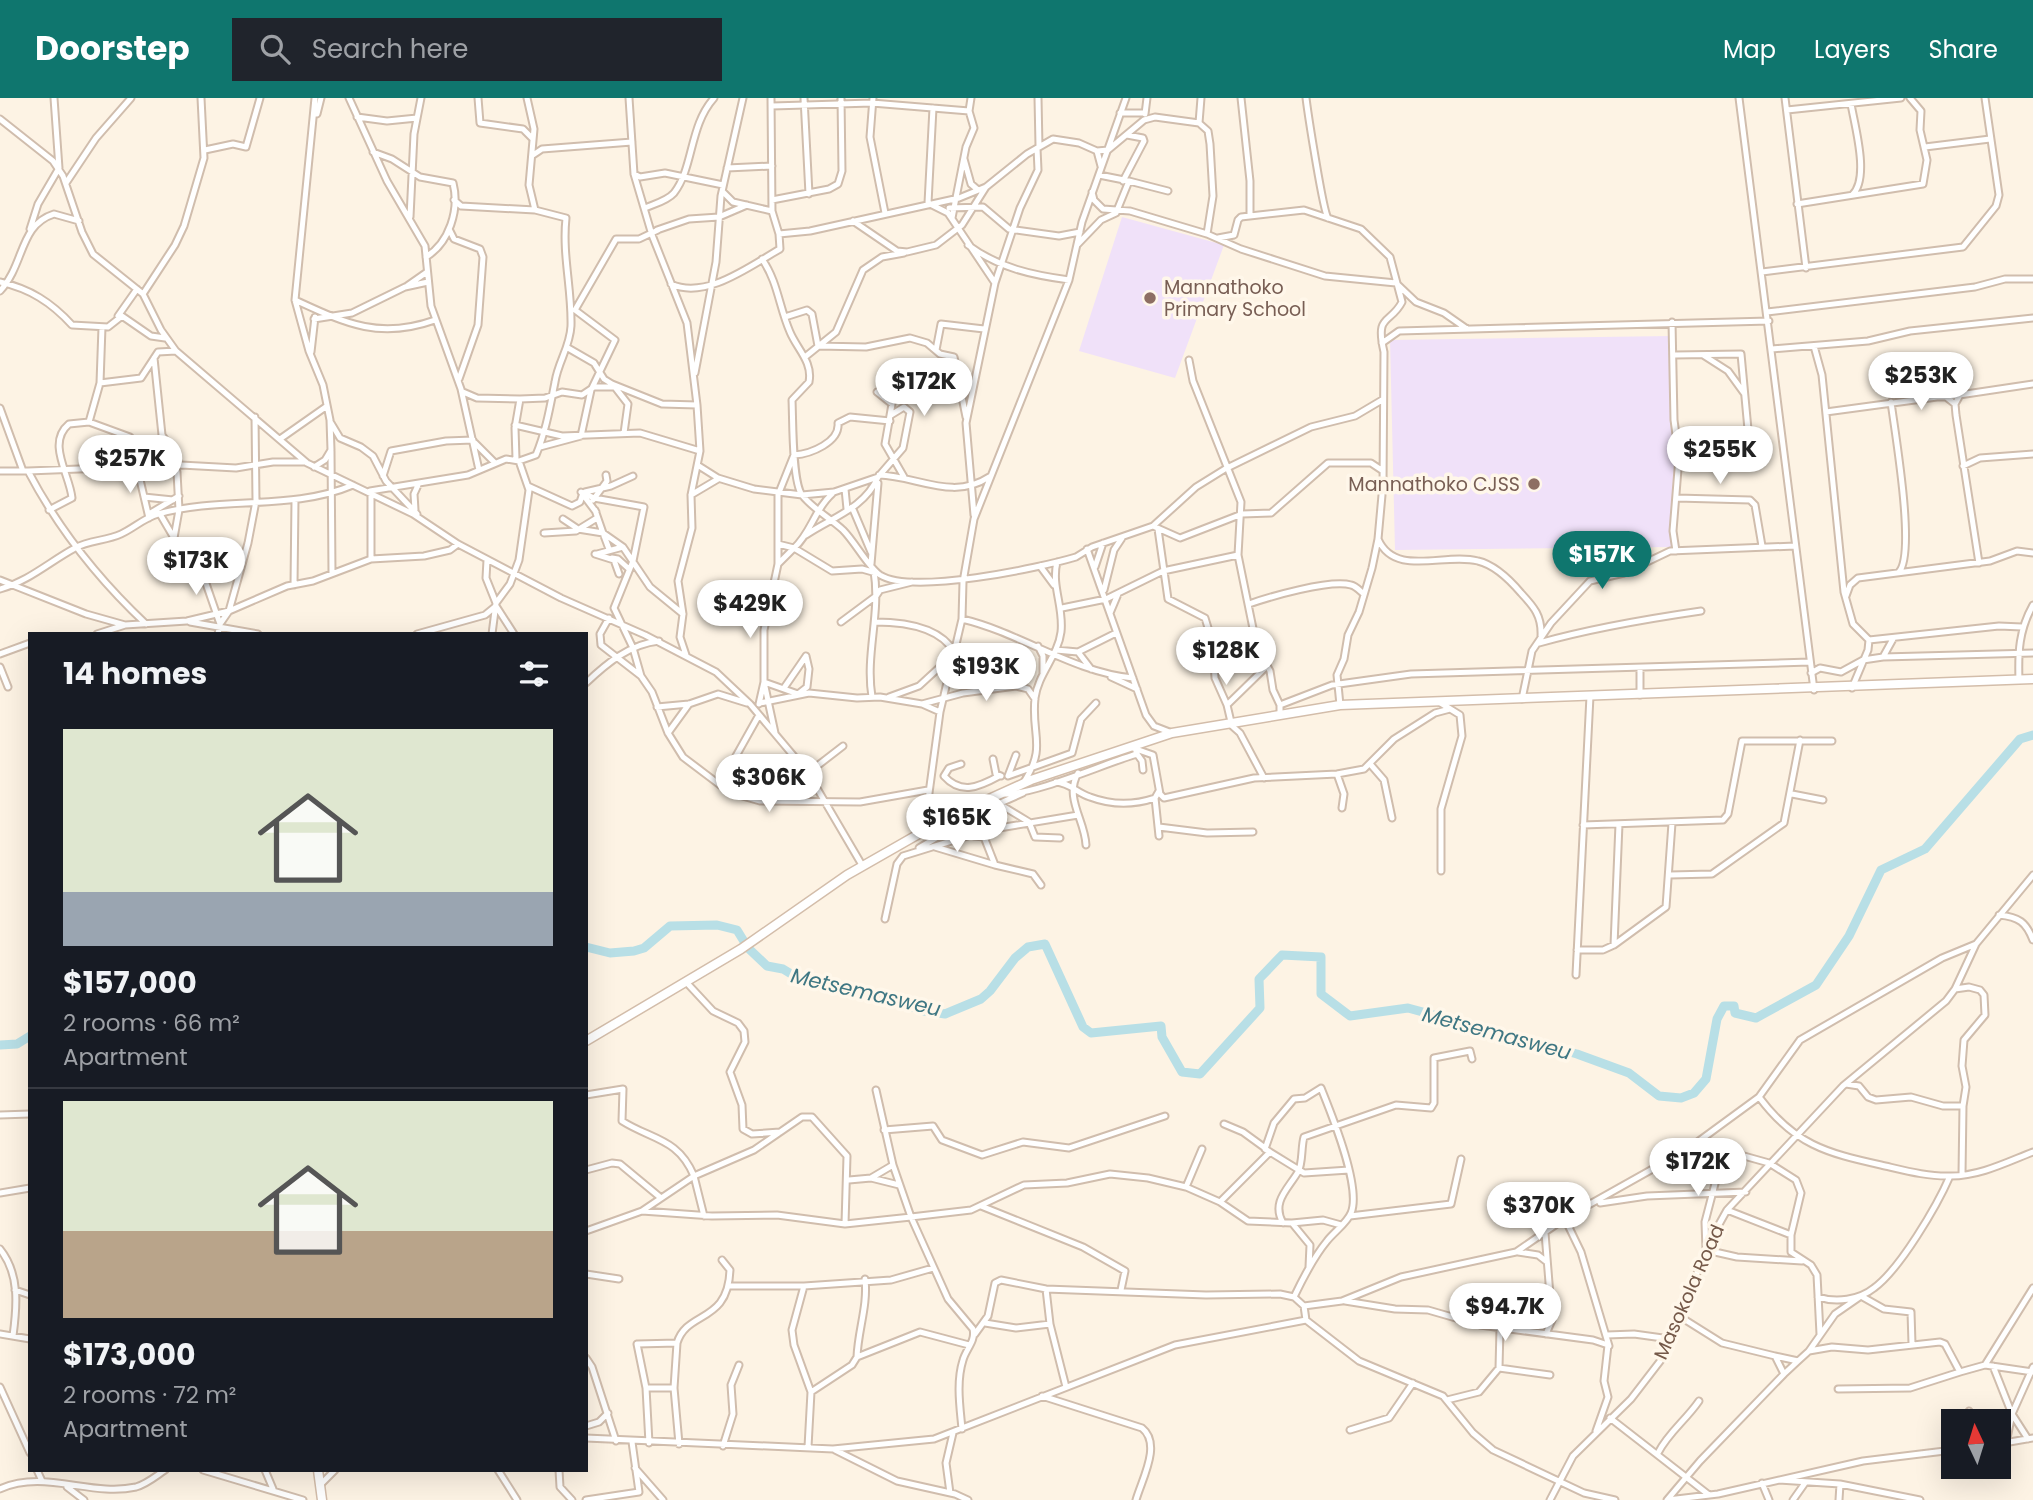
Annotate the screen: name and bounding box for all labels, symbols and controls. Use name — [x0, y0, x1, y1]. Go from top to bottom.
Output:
search box — [232, 18, 722, 81]
text: Doorstep — [35, 25, 190, 72]
icon: search — [256, 30, 294, 68]
text: Search here — [312, 31, 468, 67]
text: Map — [1723, 33, 1776, 66]
text: Layers — [1814, 33, 1890, 66]
text: Share — [1928, 33, 1998, 66]
place label: Mannathoko Primary School — [1164, 274, 1306, 323]
marker: Mannathoko Primary School — [1142, 290, 1158, 306]
pin: $253K — [1872, 352, 1970, 412]
pin: $172K — [875, 358, 973, 418]
text: $253K — [1884, 359, 1958, 391]
text: $172K — [891, 365, 957, 397]
pin: $255K — [1671, 426, 1769, 486]
text: $255K — [1683, 433, 1757, 465]
pin: $257K — [81, 436, 179, 495]
text: $257K — [94, 442, 166, 474]
place label: Mannathoko CJSS — [1348, 471, 1520, 498]
marker: Mannathoko CJSS — [1526, 476, 1542, 492]
pin: $157K — [1553, 532, 1651, 591]
pin: $173K — [147, 538, 245, 597]
text: $157K — [1568, 538, 1636, 570]
text: $173K — [163, 544, 229, 576]
pin: $429K — [701, 580, 799, 640]
text: $429K — [713, 587, 787, 619]
pin: $128K — [1177, 628, 1275, 687]
text: $128K — [1192, 634, 1260, 666]
pin: $193K — [937, 644, 1035, 703]
text: $193K — [952, 650, 1020, 682]
text: 14 homes — [63, 652, 207, 695]
icon: filters — [515, 655, 553, 693]
pin: $306K — [720, 754, 818, 814]
text: $306K — [732, 761, 806, 793]
icon: home — [245, 775, 371, 901]
pin: $165K — [908, 794, 1006, 854]
text: $165K — [922, 801, 992, 833]
text: $157,000 — [63, 961, 197, 1004]
water label: Metsemasweu — [788, 961, 944, 1023]
water label: Metsemasweu — [1419, 999, 1575, 1067]
text: 2 rooms · 66 m² — [63, 1007, 240, 1039]
text: Apartment — [63, 1041, 188, 1073]
pin: $172K — [1649, 1138, 1747, 1198]
text: $172K — [1665, 1145, 1731, 1177]
icon: home — [245, 1147, 371, 1273]
pin: $370K — [1490, 1182, 1588, 1242]
text: $370K — [1503, 1189, 1575, 1221]
street label: Masokola Road — [1647, 1220, 1731, 1364]
pin: $94.7K — [1448, 1284, 1562, 1343]
text: $94.7K — [1465, 1290, 1545, 1322]
text: $173,000 — [63, 1333, 196, 1376]
text: 2 rooms · 72 m² — [63, 1379, 236, 1411]
north arrow — [1941, 1409, 2011, 1479]
map controls — [1941, 1409, 2011, 1479]
text: Apartment — [63, 1413, 188, 1445]

